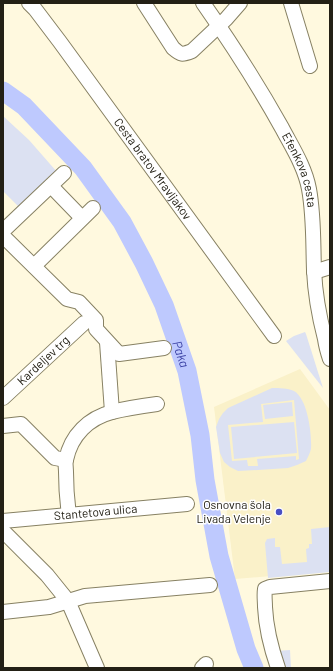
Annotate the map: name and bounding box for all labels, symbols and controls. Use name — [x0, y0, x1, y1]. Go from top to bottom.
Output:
street label: Cesta bratov Mravljakov — [112, 115, 195, 222]
street label: Efenkova cesta — [280, 130, 320, 208]
street label: Kardeljev trg — [14, 332, 72, 387]
water label: Paka — [169, 339, 193, 370]
place label: Osnovna šola Livada Velenje — [197, 497, 271, 525]
street label: Stantetova ulica — [53, 501, 138, 522]
marker: Osnovna šola Livada Velenje — [274, 507, 284, 517]

